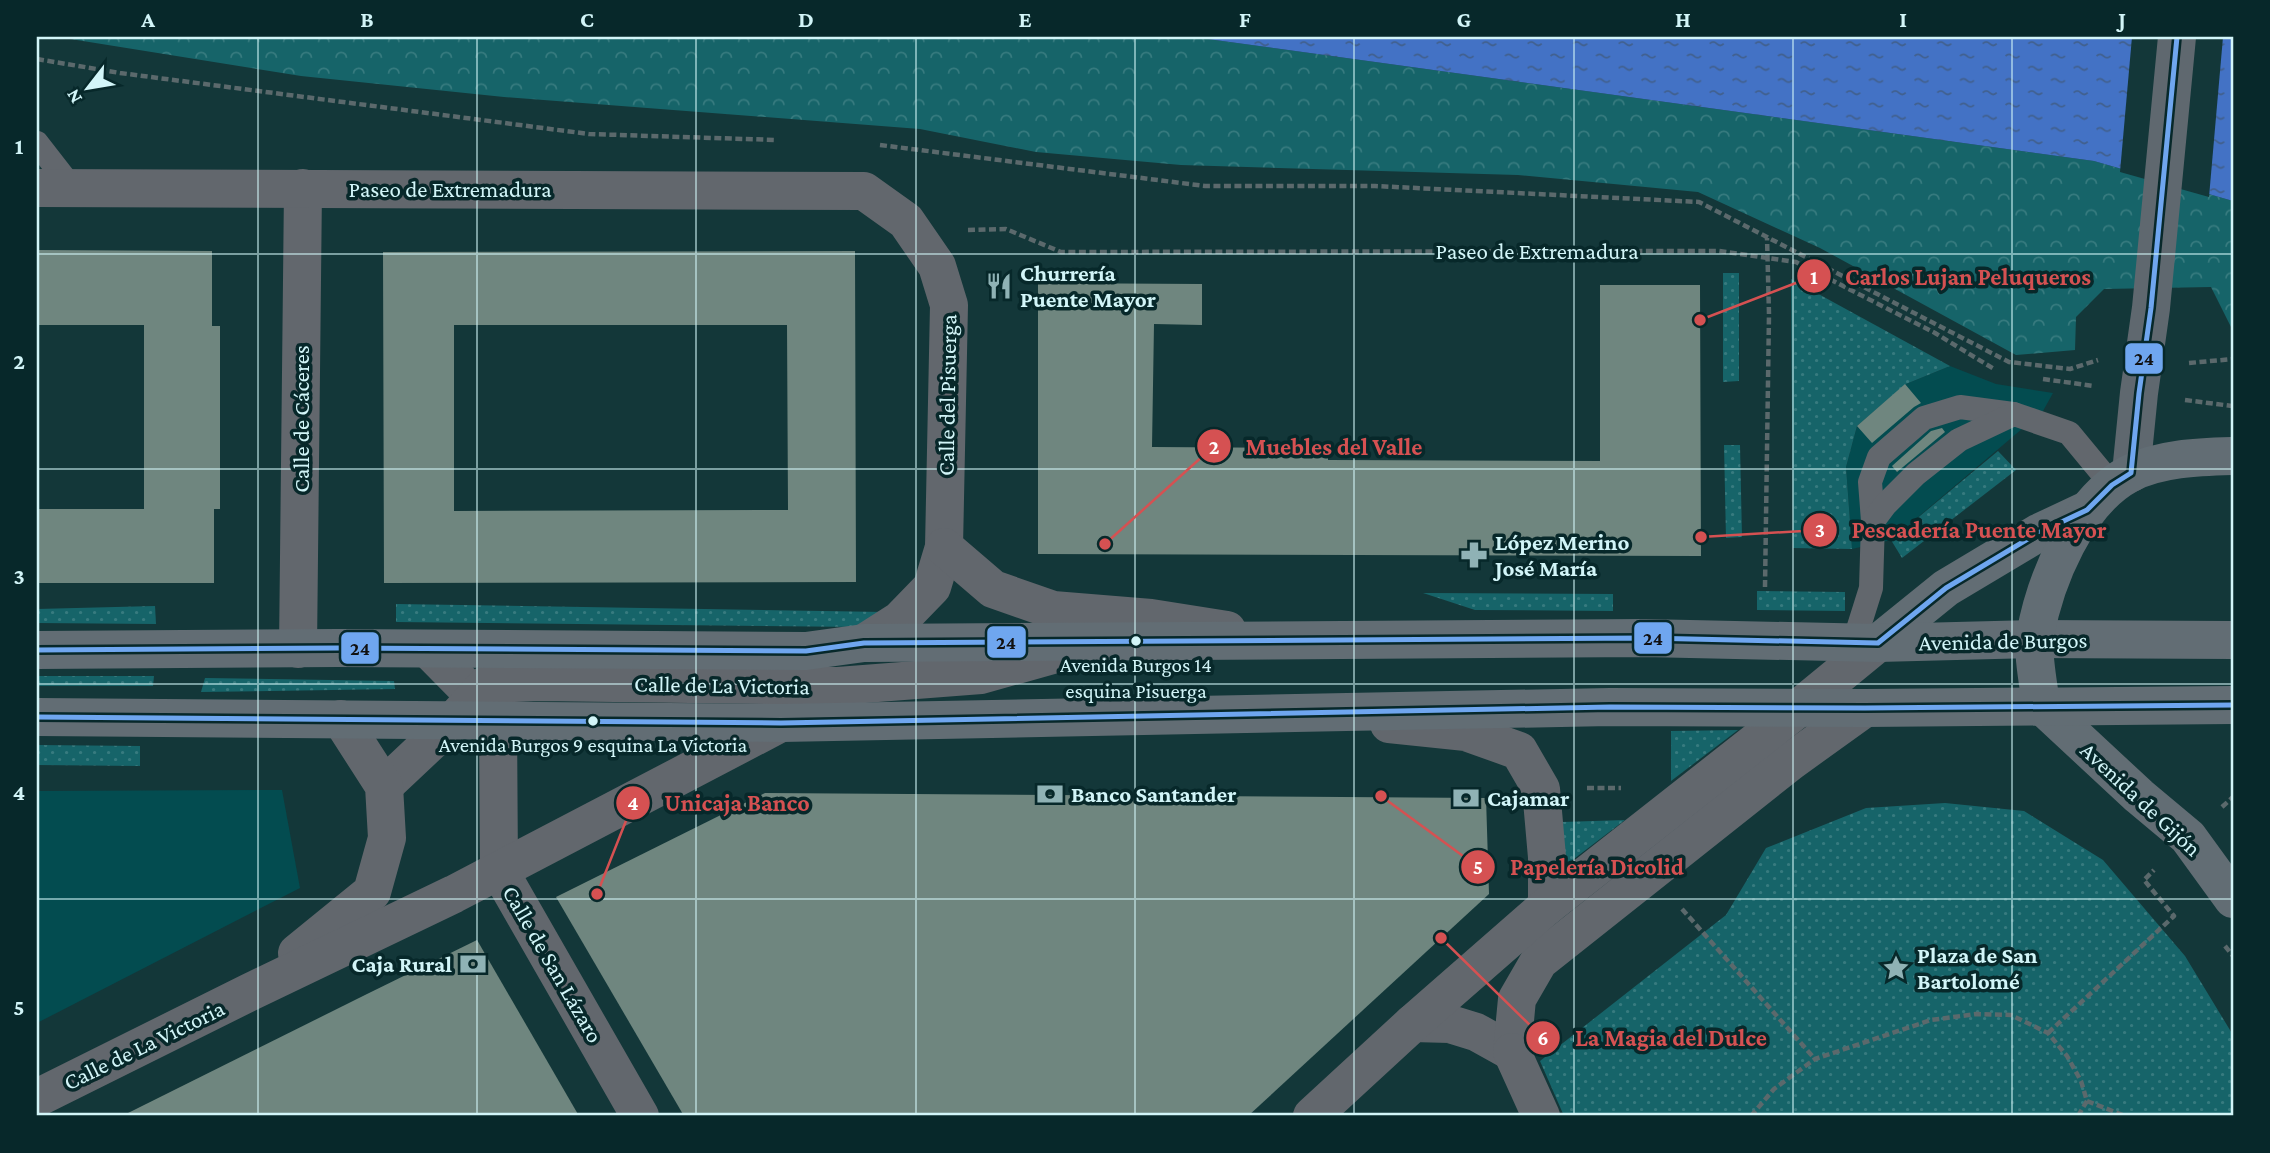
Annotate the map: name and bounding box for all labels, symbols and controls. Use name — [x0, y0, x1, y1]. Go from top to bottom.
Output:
text: A — [140, 6, 155, 32]
text: B — [360, 6, 374, 32]
text: C — [580, 6, 594, 32]
text: D — [798, 6, 814, 32]
text: E — [1018, 6, 1032, 32]
text: F — [1239, 6, 1251, 32]
text: G — [1457, 6, 1472, 32]
text: H — [1675, 6, 1691, 32]
text: I — [1899, 6, 1907, 32]
text: J — [2116, 6, 2126, 32]
north arrow — [52, 52, 122, 122]
text: N — [61, 85, 86, 107]
text: 1 — [15, 133, 24, 159]
street label: Paseo de Extremadura — [348, 176, 552, 202]
street label: Paseo de Extremadura — [1435, 238, 1639, 264]
callout: Carlos Lujan Peluqueros — [1797, 254, 2105, 299]
place label: Churrería Puente Mayor — [1020, 260, 1156, 312]
text: Carlos Lujan Peluqueros — [1845, 263, 2091, 291]
text: 1 — [1810, 265, 1818, 289]
restaurant icon: Churrería Puente Mayor — [984, 271, 1014, 301]
street label: Calle del Pisuerga — [933, 314, 961, 476]
line badge: 24 — [2124, 342, 2164, 375]
street label: Calle de Cáceres — [288, 345, 314, 493]
text: 2 — [13, 348, 25, 374]
text: 24 — [2134, 348, 2154, 369]
callout: Muebles del Valle — [1197, 424, 1437, 469]
text: Muebles del Valle — [1246, 433, 1422, 460]
text: 2 — [1209, 435, 1220, 459]
callout: Pescadería Puente Mayor — [1803, 507, 2121, 552]
text: Pescadería Puente Mayor — [1851, 516, 2107, 543]
text: 3 — [1815, 518, 1825, 542]
place label: López Merino José María — [1493, 529, 1629, 581]
pharmacy icon: López Merino José María — [1459, 540, 1489, 570]
text: 3 — [13, 563, 25, 589]
line badge: 24 — [1633, 621, 1673, 655]
line badge: 24 — [986, 625, 1027, 659]
street label: Avenida de Burgos — [1918, 627, 2088, 655]
text: 24 — [1643, 628, 1663, 649]
line badge: 24 — [340, 631, 380, 665]
text: 24 — [996, 632, 1016, 653]
marker: Avenida Burgos 14 esquina Pisuerga — [1129, 634, 1143, 648]
text: 24 — [350, 638, 370, 659]
place label: Avenida Burgos 14 esquina Pisuerga — [1060, 653, 1212, 703]
street label: Calle de La Victoria — [634, 670, 810, 700]
marker: Avenida Burgos 9 esquina La Victoria — [586, 714, 600, 728]
place label: Avenida Burgos 9 esquina La Victoria — [439, 733, 747, 757]
street label: Avenida de Gijón — [2075, 737, 2207, 861]
text: 4 — [13, 779, 25, 805]
bank icon: Banco Santander — [1035, 779, 1065, 809]
callout: Unicaja Banco — [615, 780, 823, 825]
place label: Banco Santander — [1071, 781, 1237, 807]
bank icon: Cajamar — [1451, 783, 1481, 813]
place label: Cajamar — [1487, 785, 1570, 811]
text: Unicaja Banco — [664, 789, 810, 817]
text: 4 — [627, 791, 639, 815]
callout: Papelería Dicolid — [1461, 845, 1697, 890]
text: Papelería Dicolid — [1510, 853, 1684, 880]
text: 5 — [1473, 855, 1483, 879]
street label: Calle de San Lázaro — [498, 881, 608, 1047]
place label: Plaza de San Bartolomé — [1917, 942, 2037, 994]
bank icon: Caja Rural — [458, 949, 488, 979]
place label: Caja Rural — [352, 951, 452, 977]
place icon: Plaza de San Bartolomé — [1881, 953, 1911, 983]
text: 5 — [13, 994, 25, 1020]
street label: Calle de La Victoria — [59, 995, 229, 1095]
callout: La Magia del Dulce — [1526, 1015, 1781, 1060]
text: La Magia del Dulce — [1575, 1024, 1767, 1051]
text: 6 — [1537, 1026, 1549, 1050]

